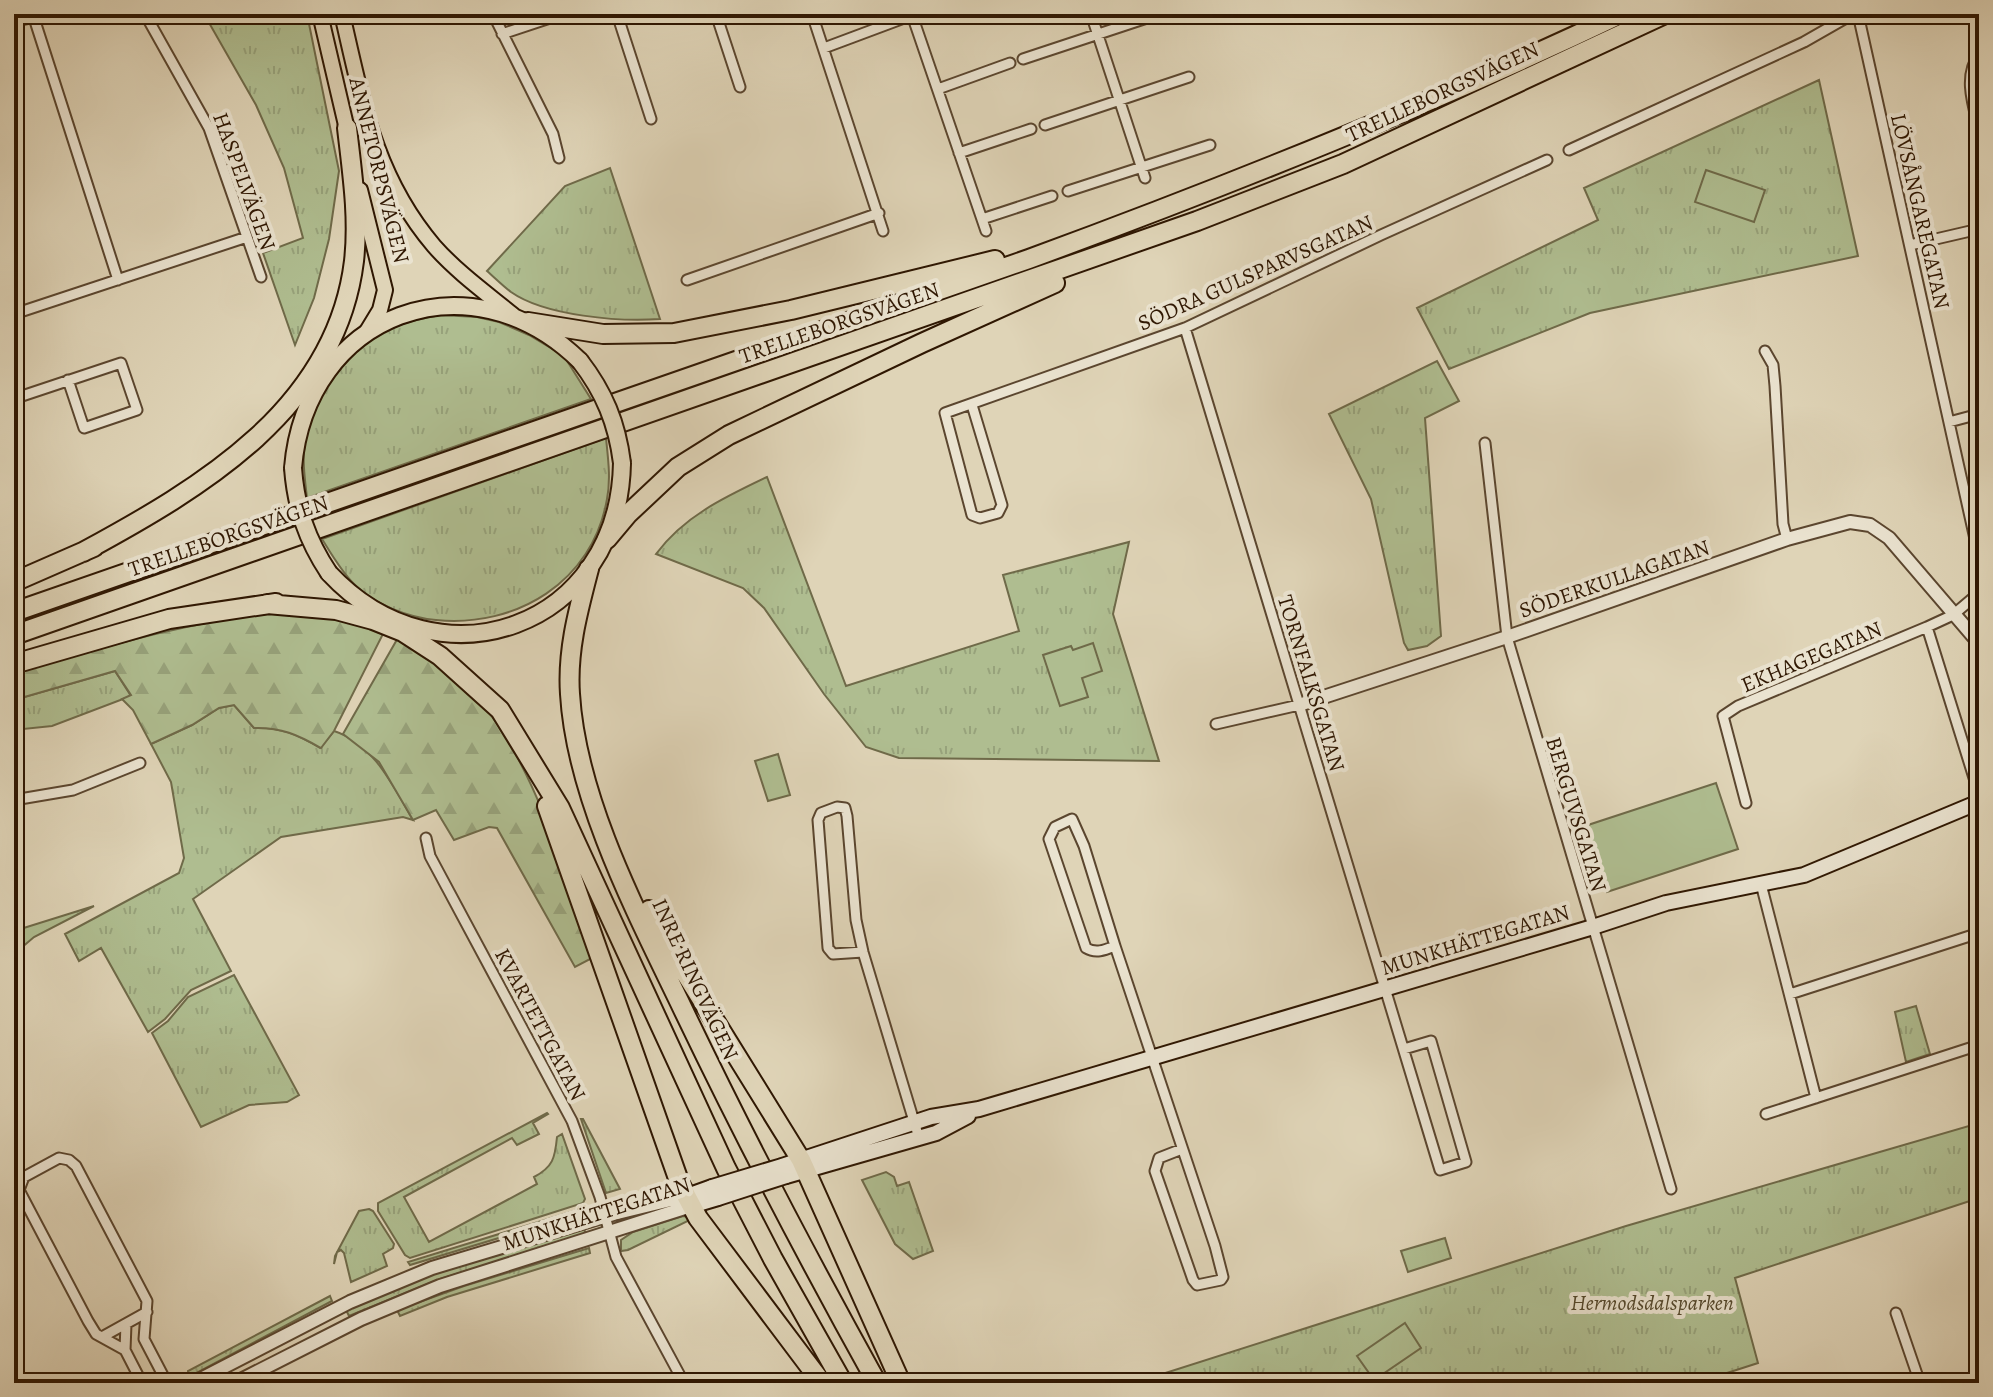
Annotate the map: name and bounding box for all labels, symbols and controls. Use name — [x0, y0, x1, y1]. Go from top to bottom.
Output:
street label: TRELLEBORGSVÄGEN — [1341, 34, 1544, 150]
street label: ANNETORPSVÄGEN — [341, 73, 417, 266]
street label: HASPELVÄGEN — [205, 108, 283, 255]
street label: LÖVSÅNGAREGATAN — [1883, 111, 1957, 312]
street label: SÖDRA GULSPARVSGATAN — [1133, 207, 1378, 338]
street label: TRELLEBORGSVÄGEN — [735, 275, 943, 371]
street label: TRELLEBORGSVÄGEN — [124, 488, 332, 584]
street label: SÖDERKULLAGATAN — [1515, 532, 1714, 626]
street label: TORNFALKSGATAN — [1270, 591, 1352, 775]
street label: EKHAGEGATAN — [1736, 614, 1887, 700]
street label: BERGUVSGATAN — [1538, 733, 1614, 896]
street label: INRE RINGVÄGEN — [645, 894, 746, 1065]
street label: MUNKHÄTTEGATAN — [1377, 897, 1573, 983]
street label: KVARTETTGATAN — [487, 943, 593, 1106]
street label: MUNKHÄTTEGATAN — [499, 1169, 694, 1258]
park label: Hermodsdalsparken — [1570, 1288, 1734, 1318]

